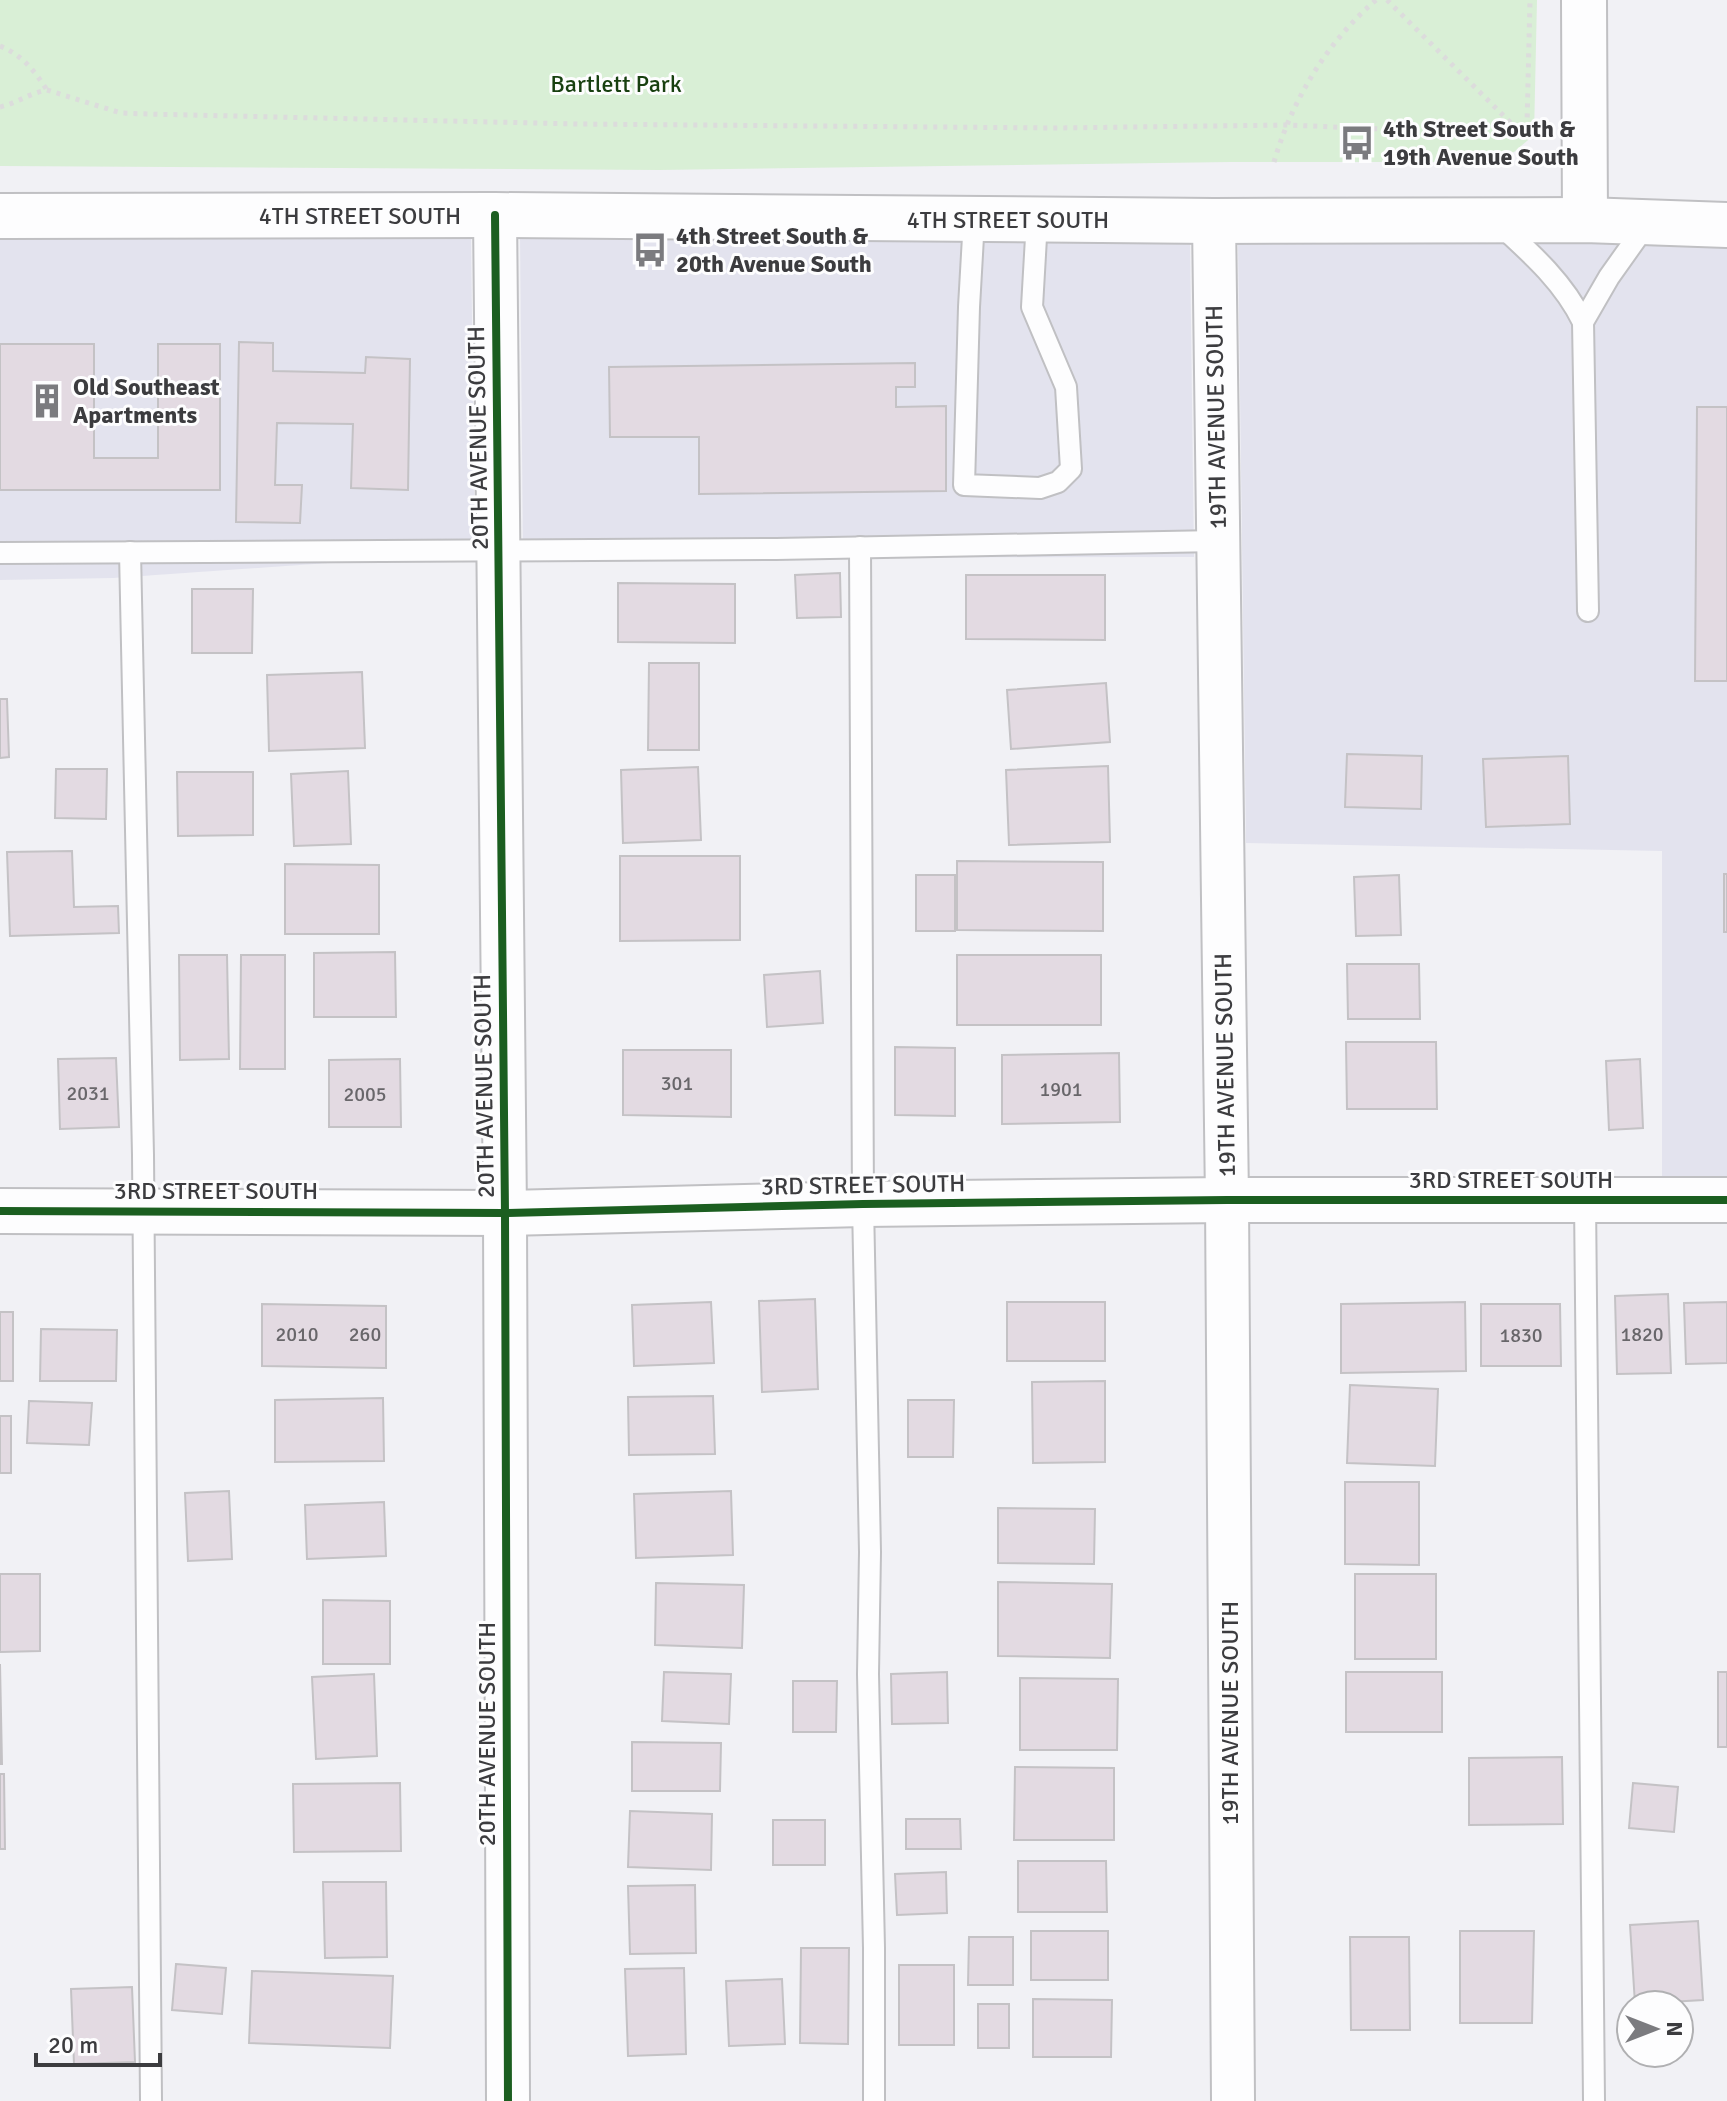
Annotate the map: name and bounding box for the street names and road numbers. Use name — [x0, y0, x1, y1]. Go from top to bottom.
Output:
street label: 4TH STREET SOUTH — [259, 201, 461, 231]
street label: 4TH STREET SOUTH — [907, 205, 1109, 235]
street label: 19TH AVENUE SOUTH — [1199, 305, 1233, 529]
street label: 20TH AVENUE SOUTH — [461, 326, 495, 550]
street label: 19TH AVENUE SOUTH — [1208, 953, 1242, 1177]
street label: 20TH AVENUE SOUTH — [467, 974, 501, 1198]
street label: 3RD STREET SOUTH — [1409, 1165, 1613, 1195]
street label: 3RD STREET SOUTH — [761, 1168, 965, 1202]
street label: 3RD STREET SOUTH — [114, 1176, 318, 1206]
street label: 19TH AVENUE SOUTH — [1215, 1601, 1245, 1825]
street label: 20TH AVENUE SOUTH — [472, 1622, 502, 1846]

